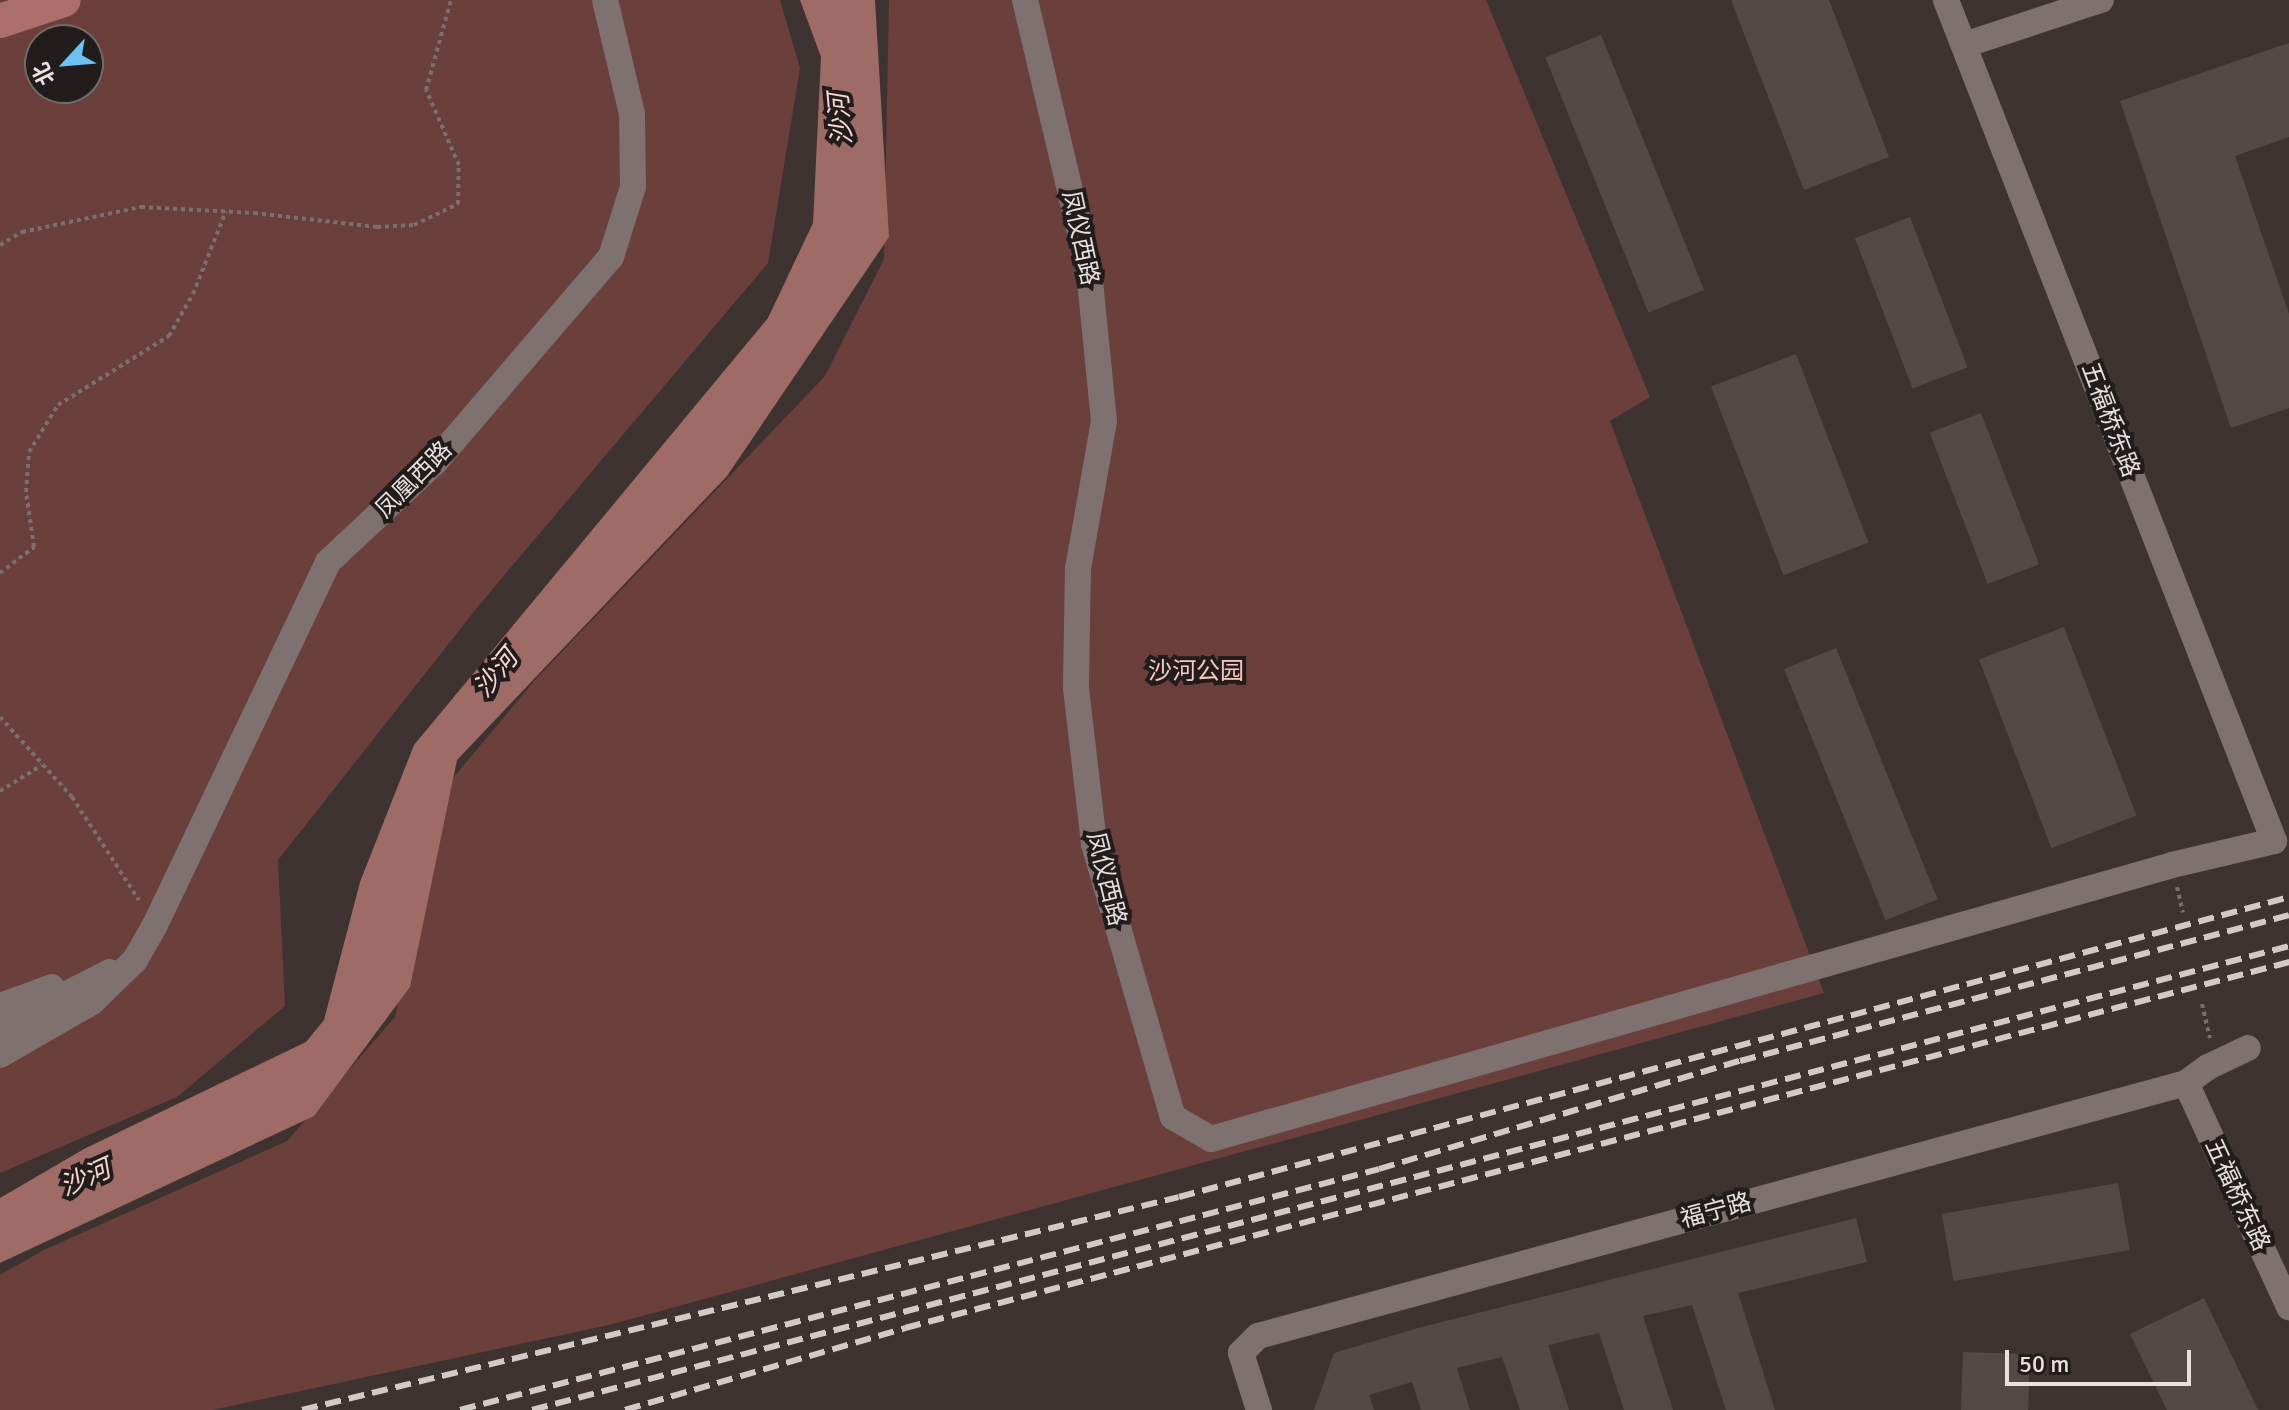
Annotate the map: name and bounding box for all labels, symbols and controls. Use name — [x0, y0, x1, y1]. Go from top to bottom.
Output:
north arrow — [24, 24, 104, 104]
text: 北 — [27, 58, 61, 90]
water label: 沙河 — [824, 92, 860, 146]
street label: 凤仪西路 — [1056, 188, 1104, 288]
street label: 五福桥东路 — [2075, 359, 2145, 481]
street label: 凤凰西路 — [370, 436, 458, 524]
water label: 沙河 — [469, 644, 525, 704]
park label: 沙河公园 — [1148, 658, 1244, 686]
street label: 凤仪西路 — [1080, 829, 1132, 929]
street label: 五福桥东路 — [2199, 1135, 2275, 1255]
water label: 沙河 — [56, 1154, 116, 1204]
street label: 福宁路 — [1677, 1188, 1755, 1234]
scale bar — [2009, 1334, 2195, 1384]
text: 50 m — [2019, 1349, 2069, 1379]

